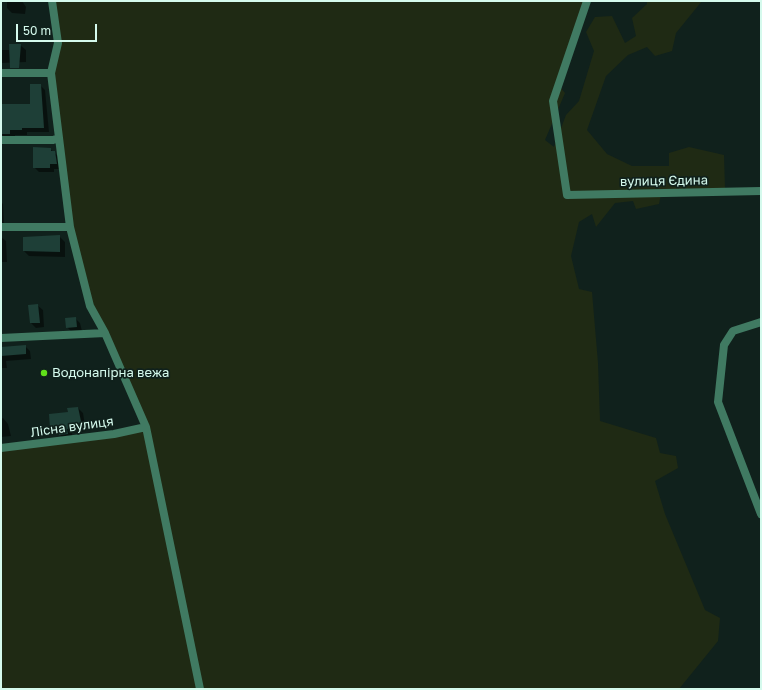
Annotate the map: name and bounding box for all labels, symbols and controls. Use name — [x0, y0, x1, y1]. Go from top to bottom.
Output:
scale bar — [18, 16, 99, 42]
text: 50 m — [23, 23, 51, 38]
street label: вулиця Єдина — [620, 172, 708, 190]
place label: Водонапірна вежа — [52, 365, 169, 381]
marker: Водонапірна вежа — [39, 368, 49, 378]
street label: Лісна вулиця — [30, 413, 114, 441]

